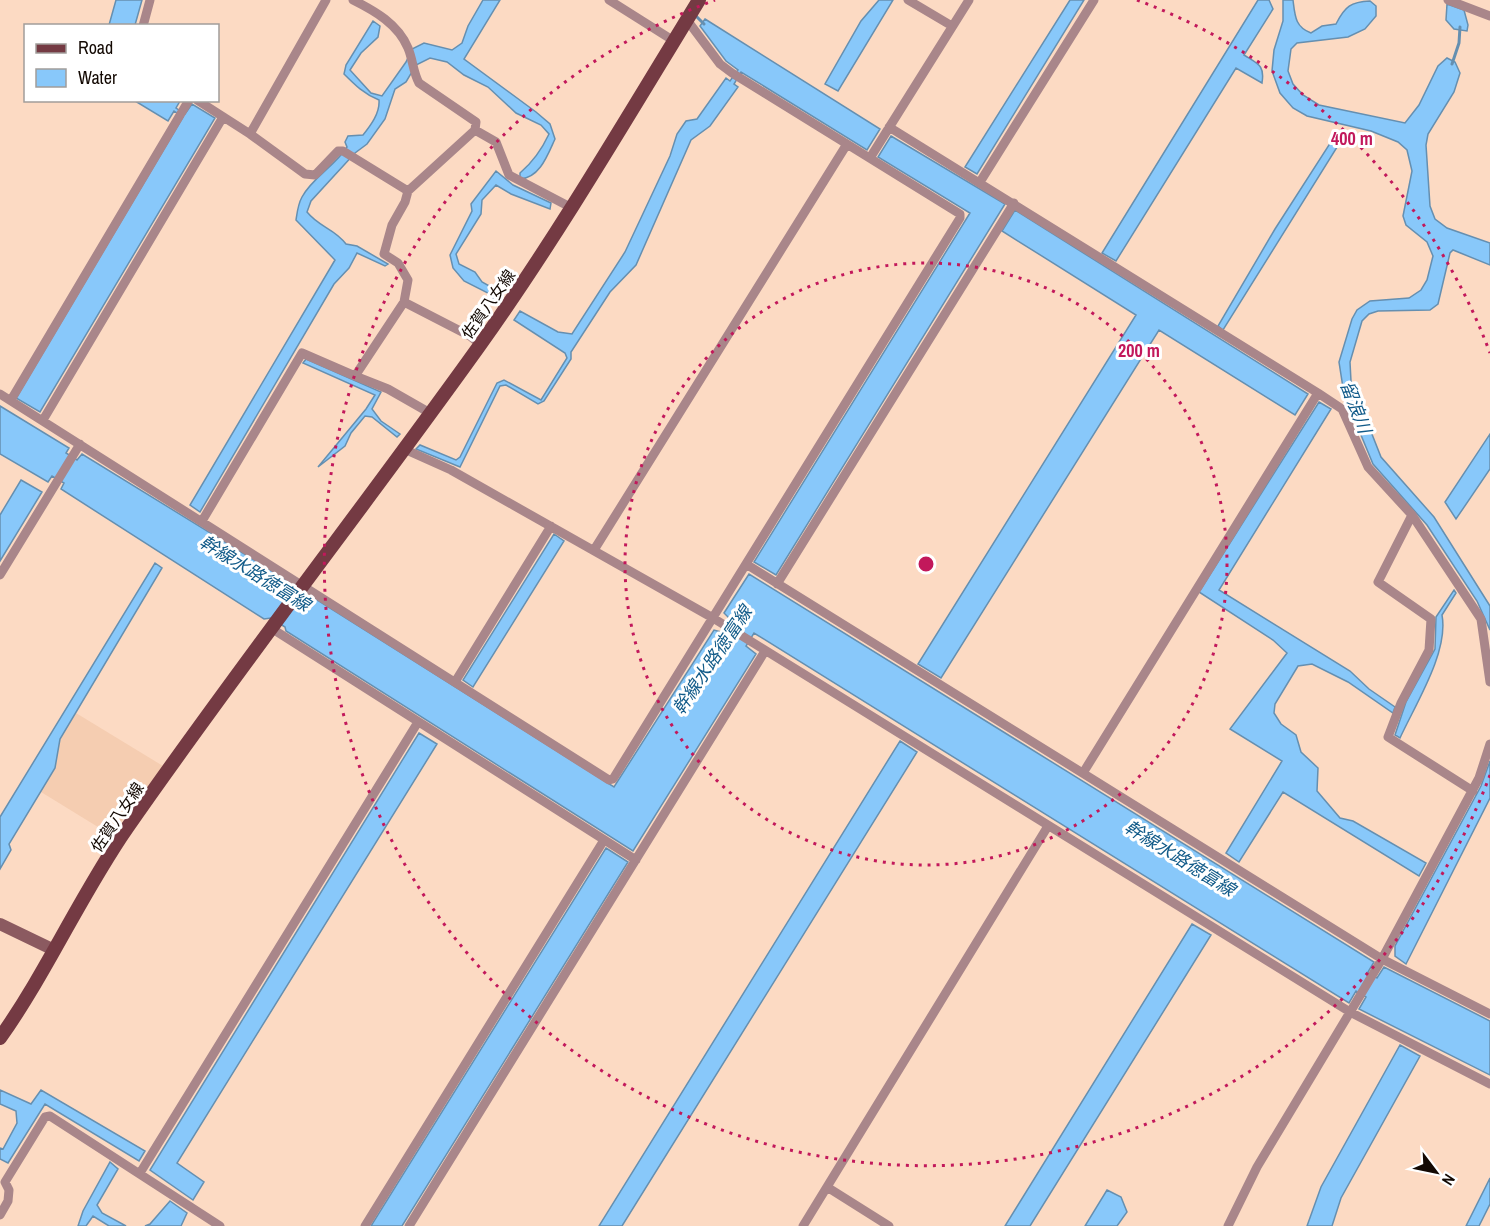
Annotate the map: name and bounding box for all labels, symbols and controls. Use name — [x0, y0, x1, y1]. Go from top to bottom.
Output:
legend — [24, 24, 219, 102]
text: Road — [78, 35, 113, 60]
text: Water — [78, 65, 117, 90]
text: 400 m — [1331, 126, 1373, 151]
street label: 佐賀八女線 — [456, 265, 520, 343]
text: 200 m — [1118, 338, 1160, 363]
water label: 留浪川 — [1335, 377, 1378, 439]
water label: 幹線水路徳富線 — [195, 529, 317, 618]
centre of rings — [916, 554, 936, 574]
water label: 幹線水路徳富線 — [666, 599, 759, 719]
street label: 佐賀八女線 — [86, 778, 148, 856]
water label: 幹線水路徳富線 — [1120, 814, 1242, 903]
north arrow — [1406, 1142, 1466, 1202]
text: N — [1437, 1170, 1461, 1190]

